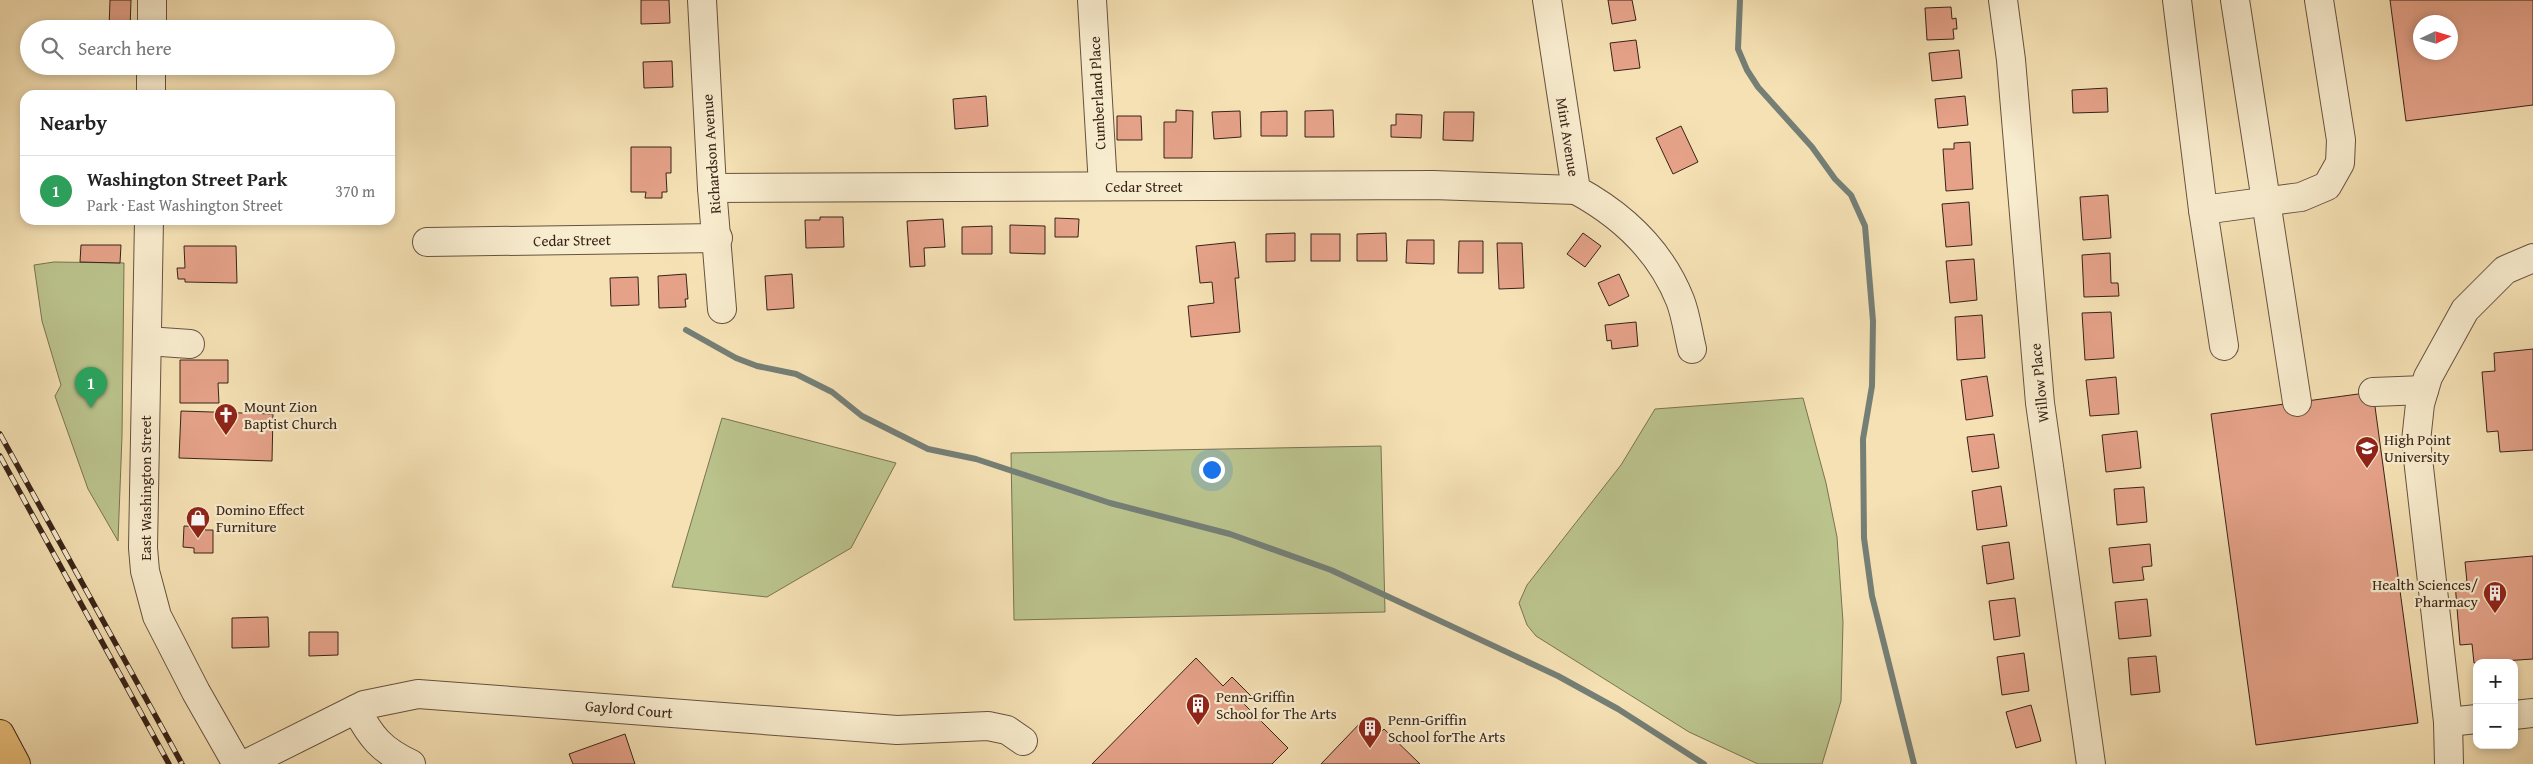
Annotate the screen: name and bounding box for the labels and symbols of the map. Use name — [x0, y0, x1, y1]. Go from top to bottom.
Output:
north arrow — [2413, 15, 2458, 60]
street label: Cumberland Place — [1084, 36, 1110, 150]
street label: Richardson Avenue — [696, 93, 726, 215]
street label: Mint Avenue — [1551, 96, 1585, 178]
street label: Cedar Street — [1105, 176, 1184, 197]
street label: Cedar Street — [533, 229, 612, 251]
street label: Willow Place — [2024, 342, 2054, 424]
pin: 1 — [75, 367, 107, 408]
place label: Mount Zion Baptist Church — [244, 396, 338, 434]
church icon: Mount Zion Baptist Church — [213, 402, 239, 436]
street label: East Washington Street — [135, 415, 156, 561]
place label: High Point University — [2384, 429, 2452, 467]
school or university icon: High Point University — [2354, 435, 2380, 469]
your location — [1199, 457, 1225, 483]
place label: Domino Effect Furniture — [216, 499, 306, 537]
shop icon: Domino Effect Furniture — [185, 505, 211, 539]
place label: Health Sciences/ Pharmacy — [2372, 574, 2479, 612]
building icon: Health Sciences/ Pharmacy — [2482, 580, 2508, 614]
place label: Penn-Griffin School for The Arts — [1216, 686, 1337, 724]
building icon: Penn-Griffin School for The Arts — [1185, 692, 1211, 726]
street label: Gaylord Court — [584, 695, 674, 723]
place label: Penn-Griffin School forThe Arts — [1388, 709, 1505, 747]
building icon: Penn-Griffin School forThe Arts — [1357, 715, 1383, 749]

